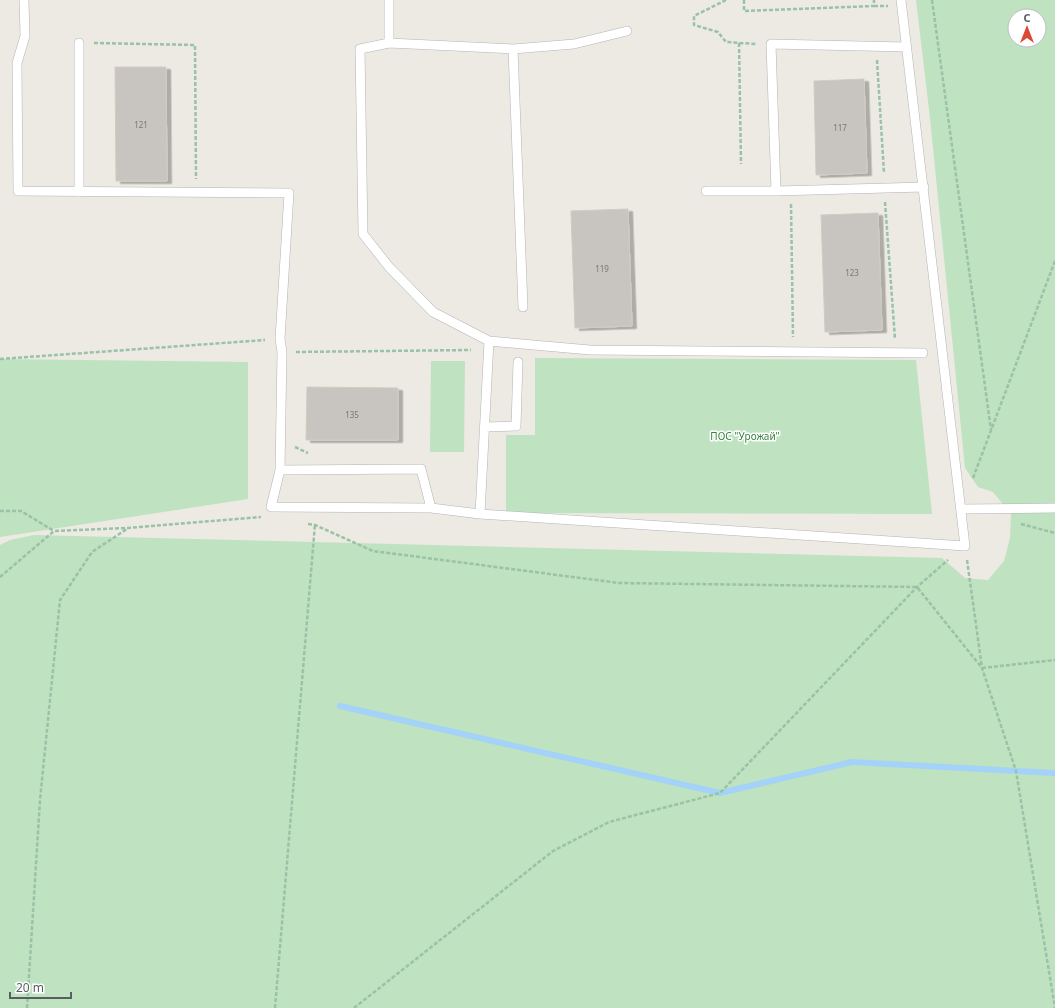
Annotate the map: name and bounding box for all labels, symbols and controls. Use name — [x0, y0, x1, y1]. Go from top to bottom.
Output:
north arrow — [1007, 8, 1047, 48]
text: С — [1023, 10, 1031, 25]
house number: 121 — [134, 119, 148, 130]
house number: 117 — [833, 122, 847, 133]
house number: 119 — [595, 263, 609, 274]
house number: 123 — [845, 267, 859, 278]
house number: 135 — [345, 409, 359, 420]
park label: ПОС "Урожай" — [710, 429, 780, 443]
scale bar — [10, 974, 71, 1000]
text: 20 m — [16, 979, 44, 996]

